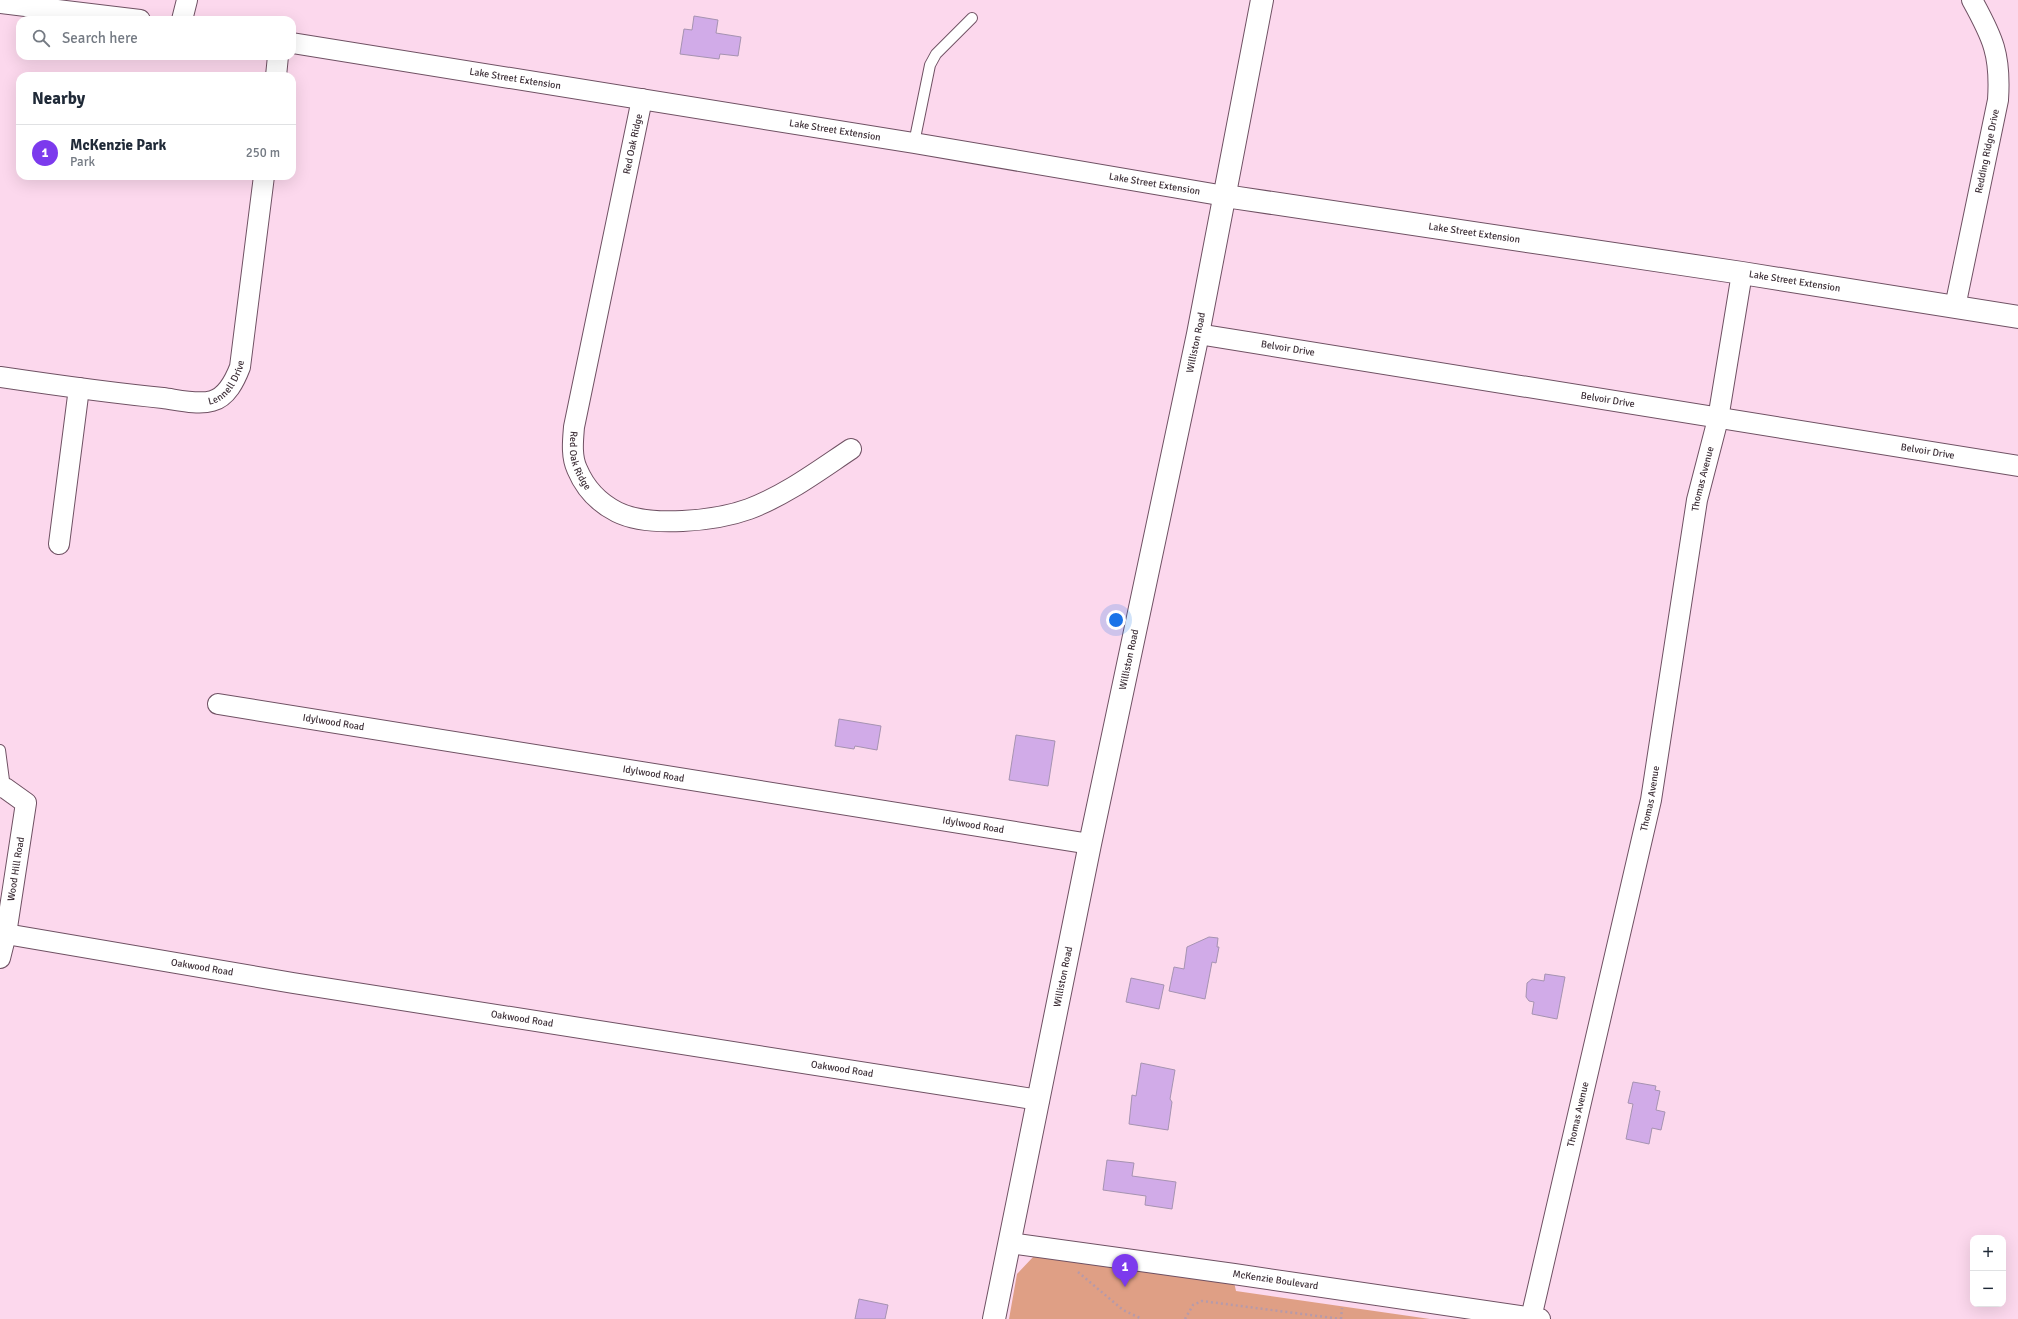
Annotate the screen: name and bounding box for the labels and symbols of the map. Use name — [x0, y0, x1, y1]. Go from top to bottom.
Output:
street label: Lake Street Extension — [468, 66, 562, 92]
street label: Redding Ridge Drive — [1973, 108, 2002, 195]
street label: Red Oak Ridge — [621, 113, 645, 175]
street label: Lake Street Extension — [788, 117, 882, 144]
street label: Lake Street Extension — [1108, 170, 1201, 198]
street label: Lake Street Extension — [1428, 220, 1521, 246]
street label: Lake Street Extension — [1748, 268, 1841, 295]
street label: Williston Road — [1184, 311, 1208, 374]
street label: Belvoir Drive — [1260, 338, 1316, 359]
street label: Lennell Drive — [207, 360, 247, 408]
street label: Belvoir Drive — [1580, 390, 1636, 410]
street label: Red Oak Ridge — [567, 431, 594, 493]
street label: Belvoir Drive — [1900, 441, 1955, 462]
street label: Thomas Avenue — [1689, 445, 1717, 512]
your location — [1106, 610, 1126, 630]
street label: Williston Road — [1117, 628, 1141, 691]
street label: Idylwood Road — [302, 712, 365, 733]
street label: Idylwood Road — [622, 763, 685, 785]
street label: Thomas Avenue — [1638, 765, 1662, 833]
street label: Idylwood Road — [942, 814, 1005, 836]
street label: Wood Hill Road — [5, 836, 27, 902]
street label: Williston Road — [1051, 945, 1075, 1008]
street label: Oakwood Road — [170, 956, 234, 979]
street label: Oakwood Road — [490, 1008, 554, 1030]
street label: Oakwood Road — [810, 1058, 874, 1080]
street label: Thomas Avenue — [1565, 1081, 1592, 1148]
pin: 1 — [1112, 1254, 1138, 1287]
street label: McKenzie Boulevard — [1232, 1268, 1319, 1292]

